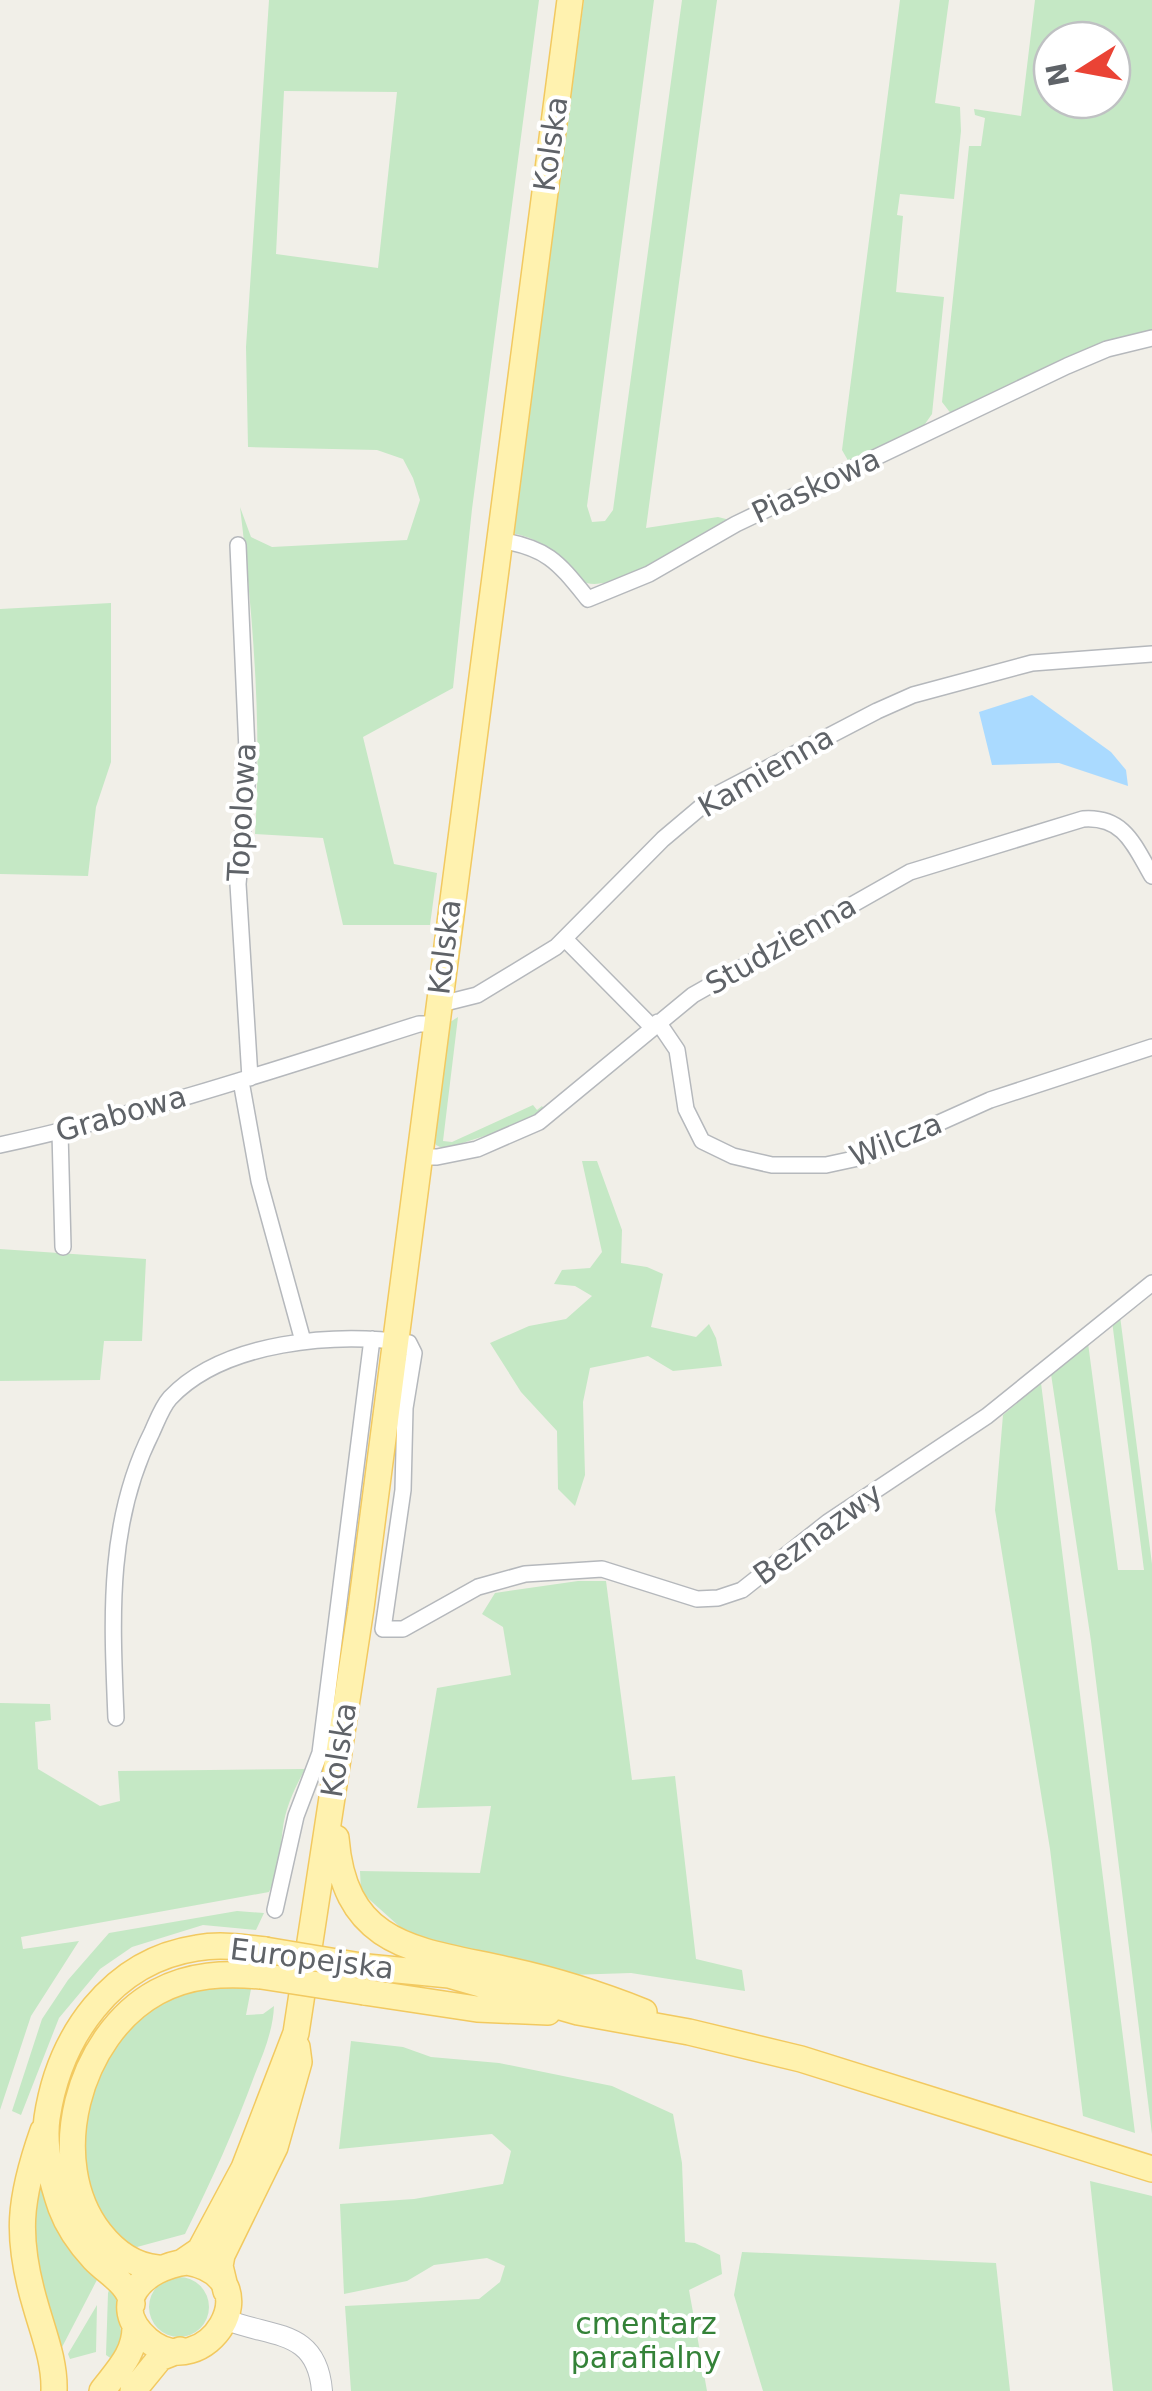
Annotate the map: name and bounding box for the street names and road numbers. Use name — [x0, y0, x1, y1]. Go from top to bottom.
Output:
street label: Kolska — [527, 94, 574, 194]
street label: Piaskowa — [746, 441, 885, 530]
street label: Kamienna — [692, 719, 839, 824]
street label: Topolowa — [220, 742, 263, 883]
street label: Studzienna — [699, 887, 862, 1002]
street label: Kolska — [421, 897, 468, 997]
street label: Grabowa — [51, 1078, 190, 1149]
street label: Wilcza — [845, 1105, 947, 1174]
street label: Beznazwy — [747, 1475, 889, 1592]
street label: Kolska — [314, 1700, 363, 1800]
street label: Europejska — [228, 1931, 396, 1986]

